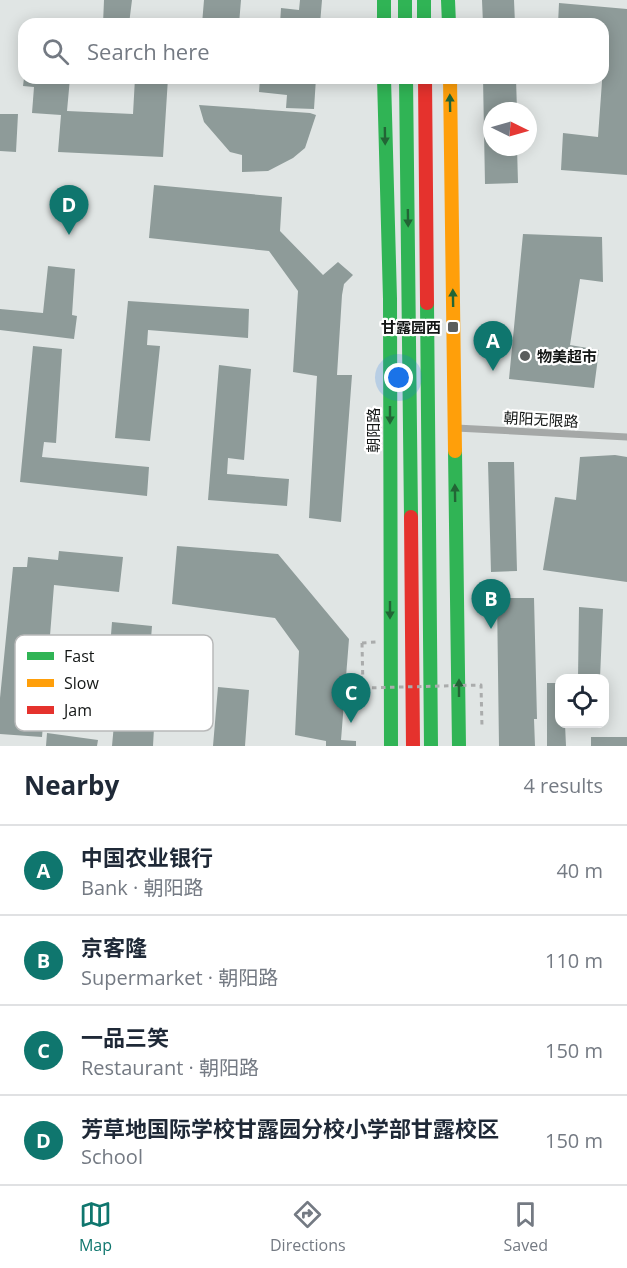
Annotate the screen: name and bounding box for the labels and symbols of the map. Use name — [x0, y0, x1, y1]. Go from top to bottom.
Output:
one-way arrow — [445, 93, 455, 112]
north arrow — [483, 102, 537, 156]
one-way arrow — [380, 127, 390, 146]
pin: D — [50, 186, 88, 235]
one-way arrow — [403, 209, 412, 228]
one-way arrow — [448, 288, 458, 307]
place label: 甘露园西 — [381, 317, 441, 337]
marker: 甘露园西 — [446, 320, 460, 334]
pin: A — [474, 322, 512, 371]
place label: 物美超市 — [537, 346, 597, 366]
marker: 物美超市 — [518, 349, 532, 363]
your location — [384, 363, 413, 392]
one-way arrow — [385, 406, 395, 425]
street label: 朝阳路 — [363, 407, 383, 453]
street label: 朝阳无限路 — [503, 407, 579, 431]
one-way arrow — [450, 483, 460, 502]
pin: B — [472, 580, 510, 629]
one-way arrow — [385, 601, 395, 620]
legend — [15, 635, 213, 731]
text: Fast — [64, 645, 95, 667]
text: Slow — [64, 672, 99, 694]
pin: C — [332, 674, 370, 723]
one-way arrow — [454, 678, 463, 697]
text: Jam — [62, 699, 92, 721]

